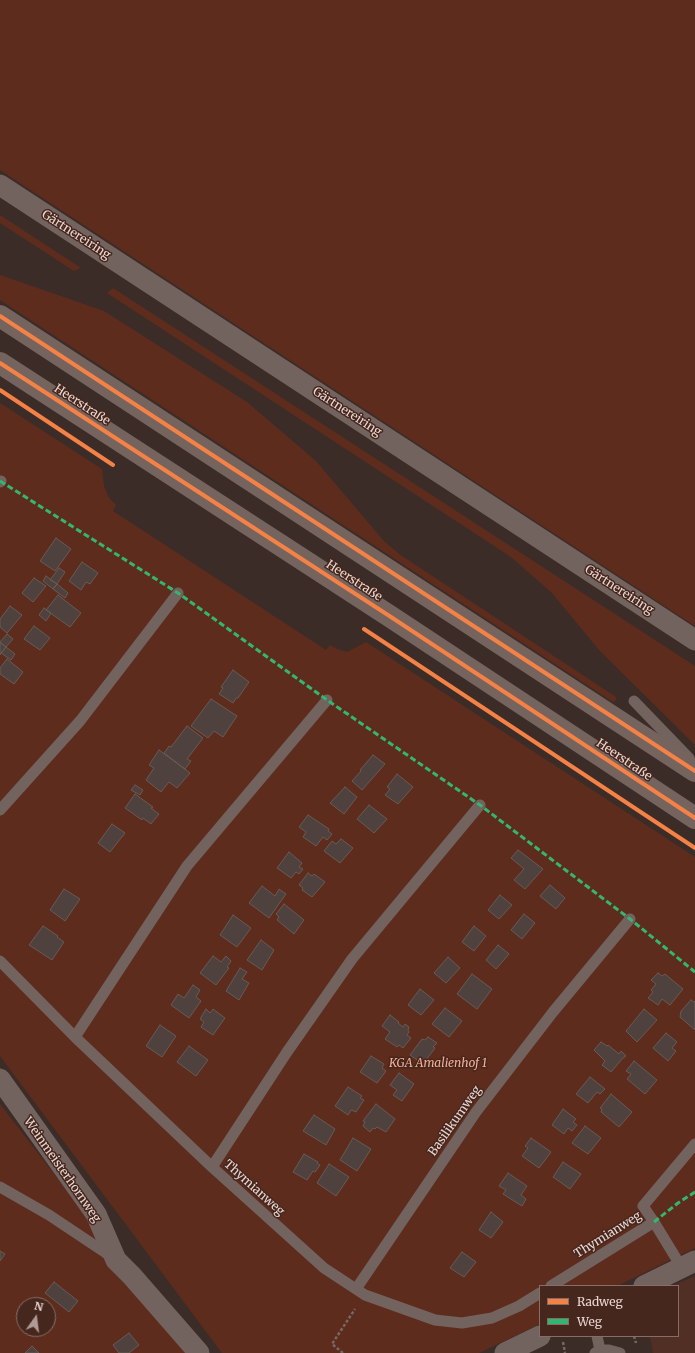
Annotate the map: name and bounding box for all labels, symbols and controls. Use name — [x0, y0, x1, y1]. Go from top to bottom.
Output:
street label: Gärtnereiring — [39, 207, 113, 263]
street label: Heerstraße — [51, 382, 113, 428]
street label: Gärtnereiring — [310, 384, 384, 440]
street label: Heerstraße — [323, 558, 385, 604]
street label: Gärtnereiring — [582, 562, 656, 618]
street label: Heerstraße — [593, 736, 655, 784]
park label: KGA Amalienhof 1 — [389, 1057, 487, 1071]
street label: Basilikumweg — [425, 1083, 485, 1159]
street label: Weinmeisterhornweg — [20, 1115, 104, 1225]
street label: Thymianweg — [221, 1157, 287, 1219]
street label: Thymianweg — [572, 1209, 644, 1261]
legend — [539, 1285, 679, 1337]
text: Radweg — [577, 1294, 623, 1309]
north arrow — [16, 1297, 56, 1337]
text: N — [33, 1298, 45, 1314]
text: Weg — [577, 1314, 602, 1329]

